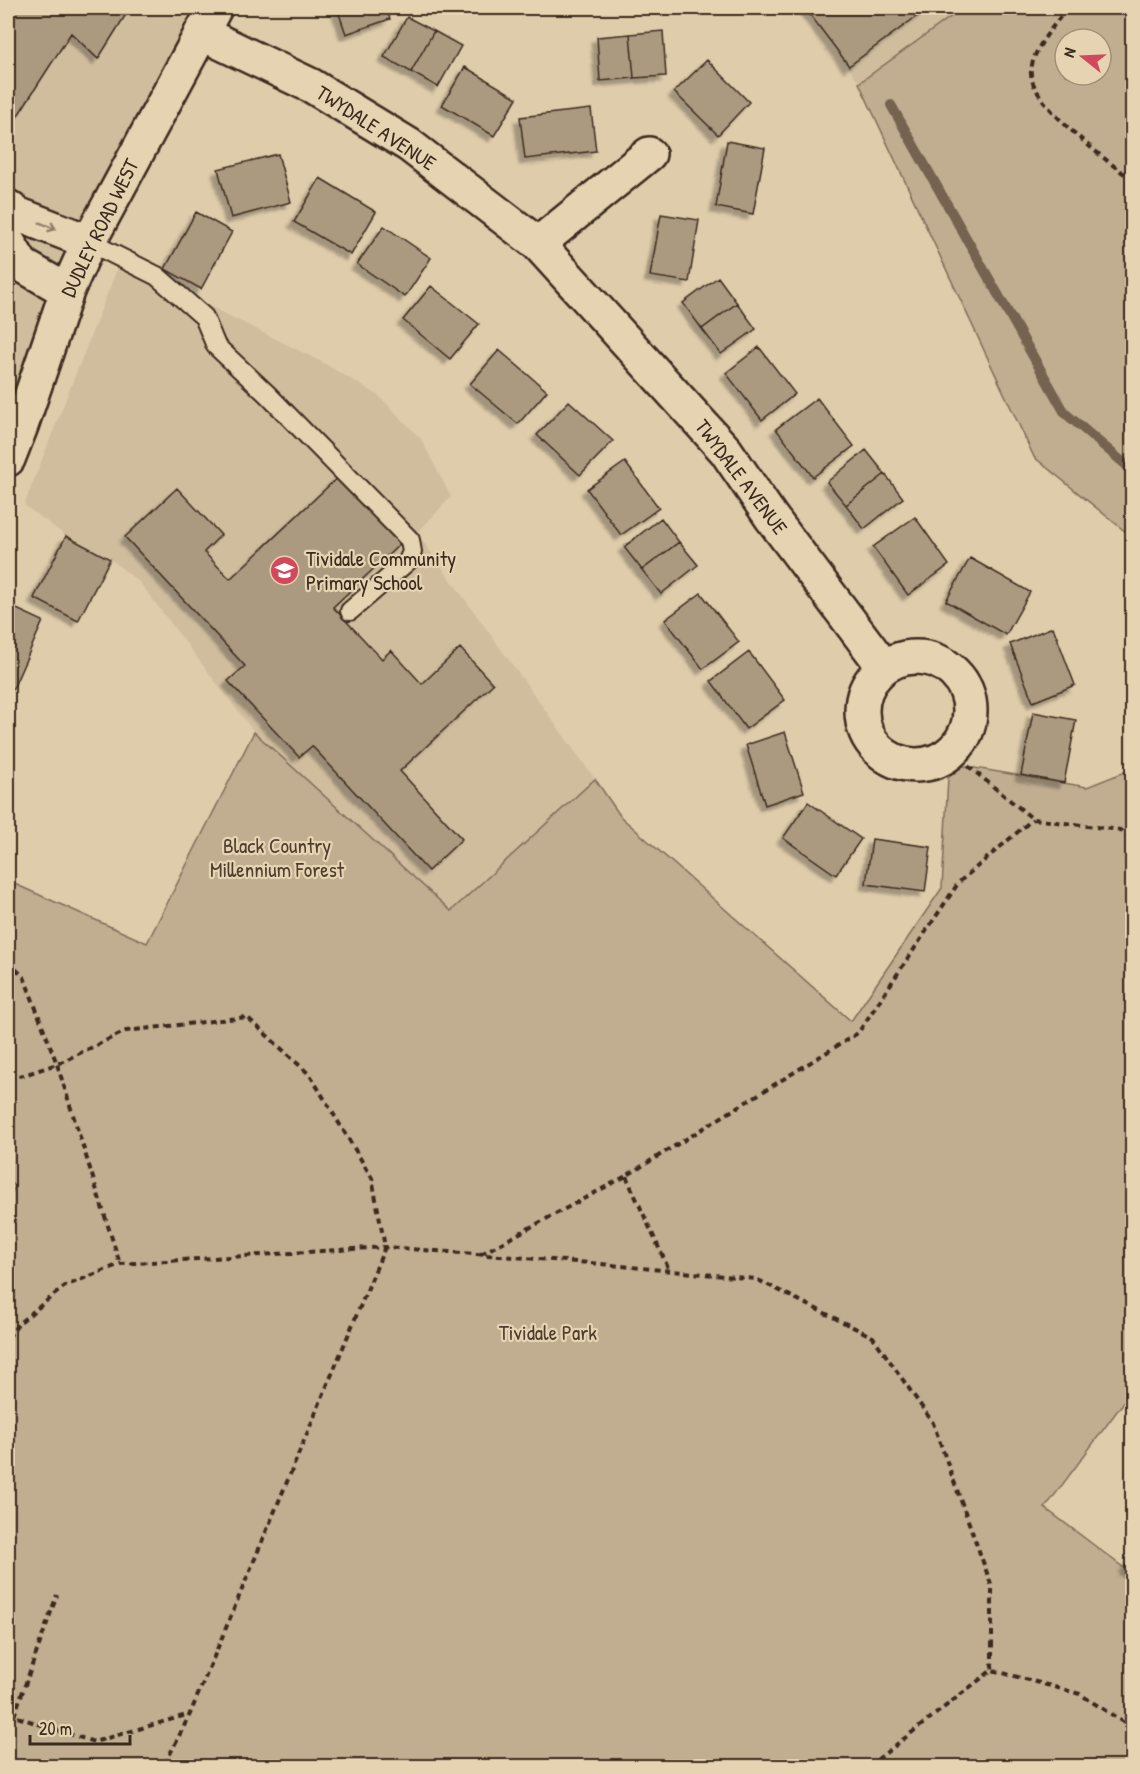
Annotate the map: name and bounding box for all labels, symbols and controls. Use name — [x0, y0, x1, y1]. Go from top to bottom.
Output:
north arrow — [1053, 27, 1113, 87]
text: N — [1057, 44, 1081, 60]
street label: TWYDALE AVENUE — [311, 78, 442, 177]
street label: DUDLEY ROAD WEST — [53, 153, 146, 302]
one-way arrow — [38, 221, 56, 232]
street label: TWYDALE AVENUE — [688, 413, 794, 540]
place label: Tividale Community Primary School — [306, 544, 456, 597]
school or university icon: Tividale Community Primary School — [269, 555, 301, 587]
park label: Black Country Millennium Forest — [210, 831, 345, 884]
park label: Tividale Park — [499, 1318, 597, 1347]
scale bar — [30, 1708, 130, 1746]
text: 20 m — [39, 1716, 72, 1741]

